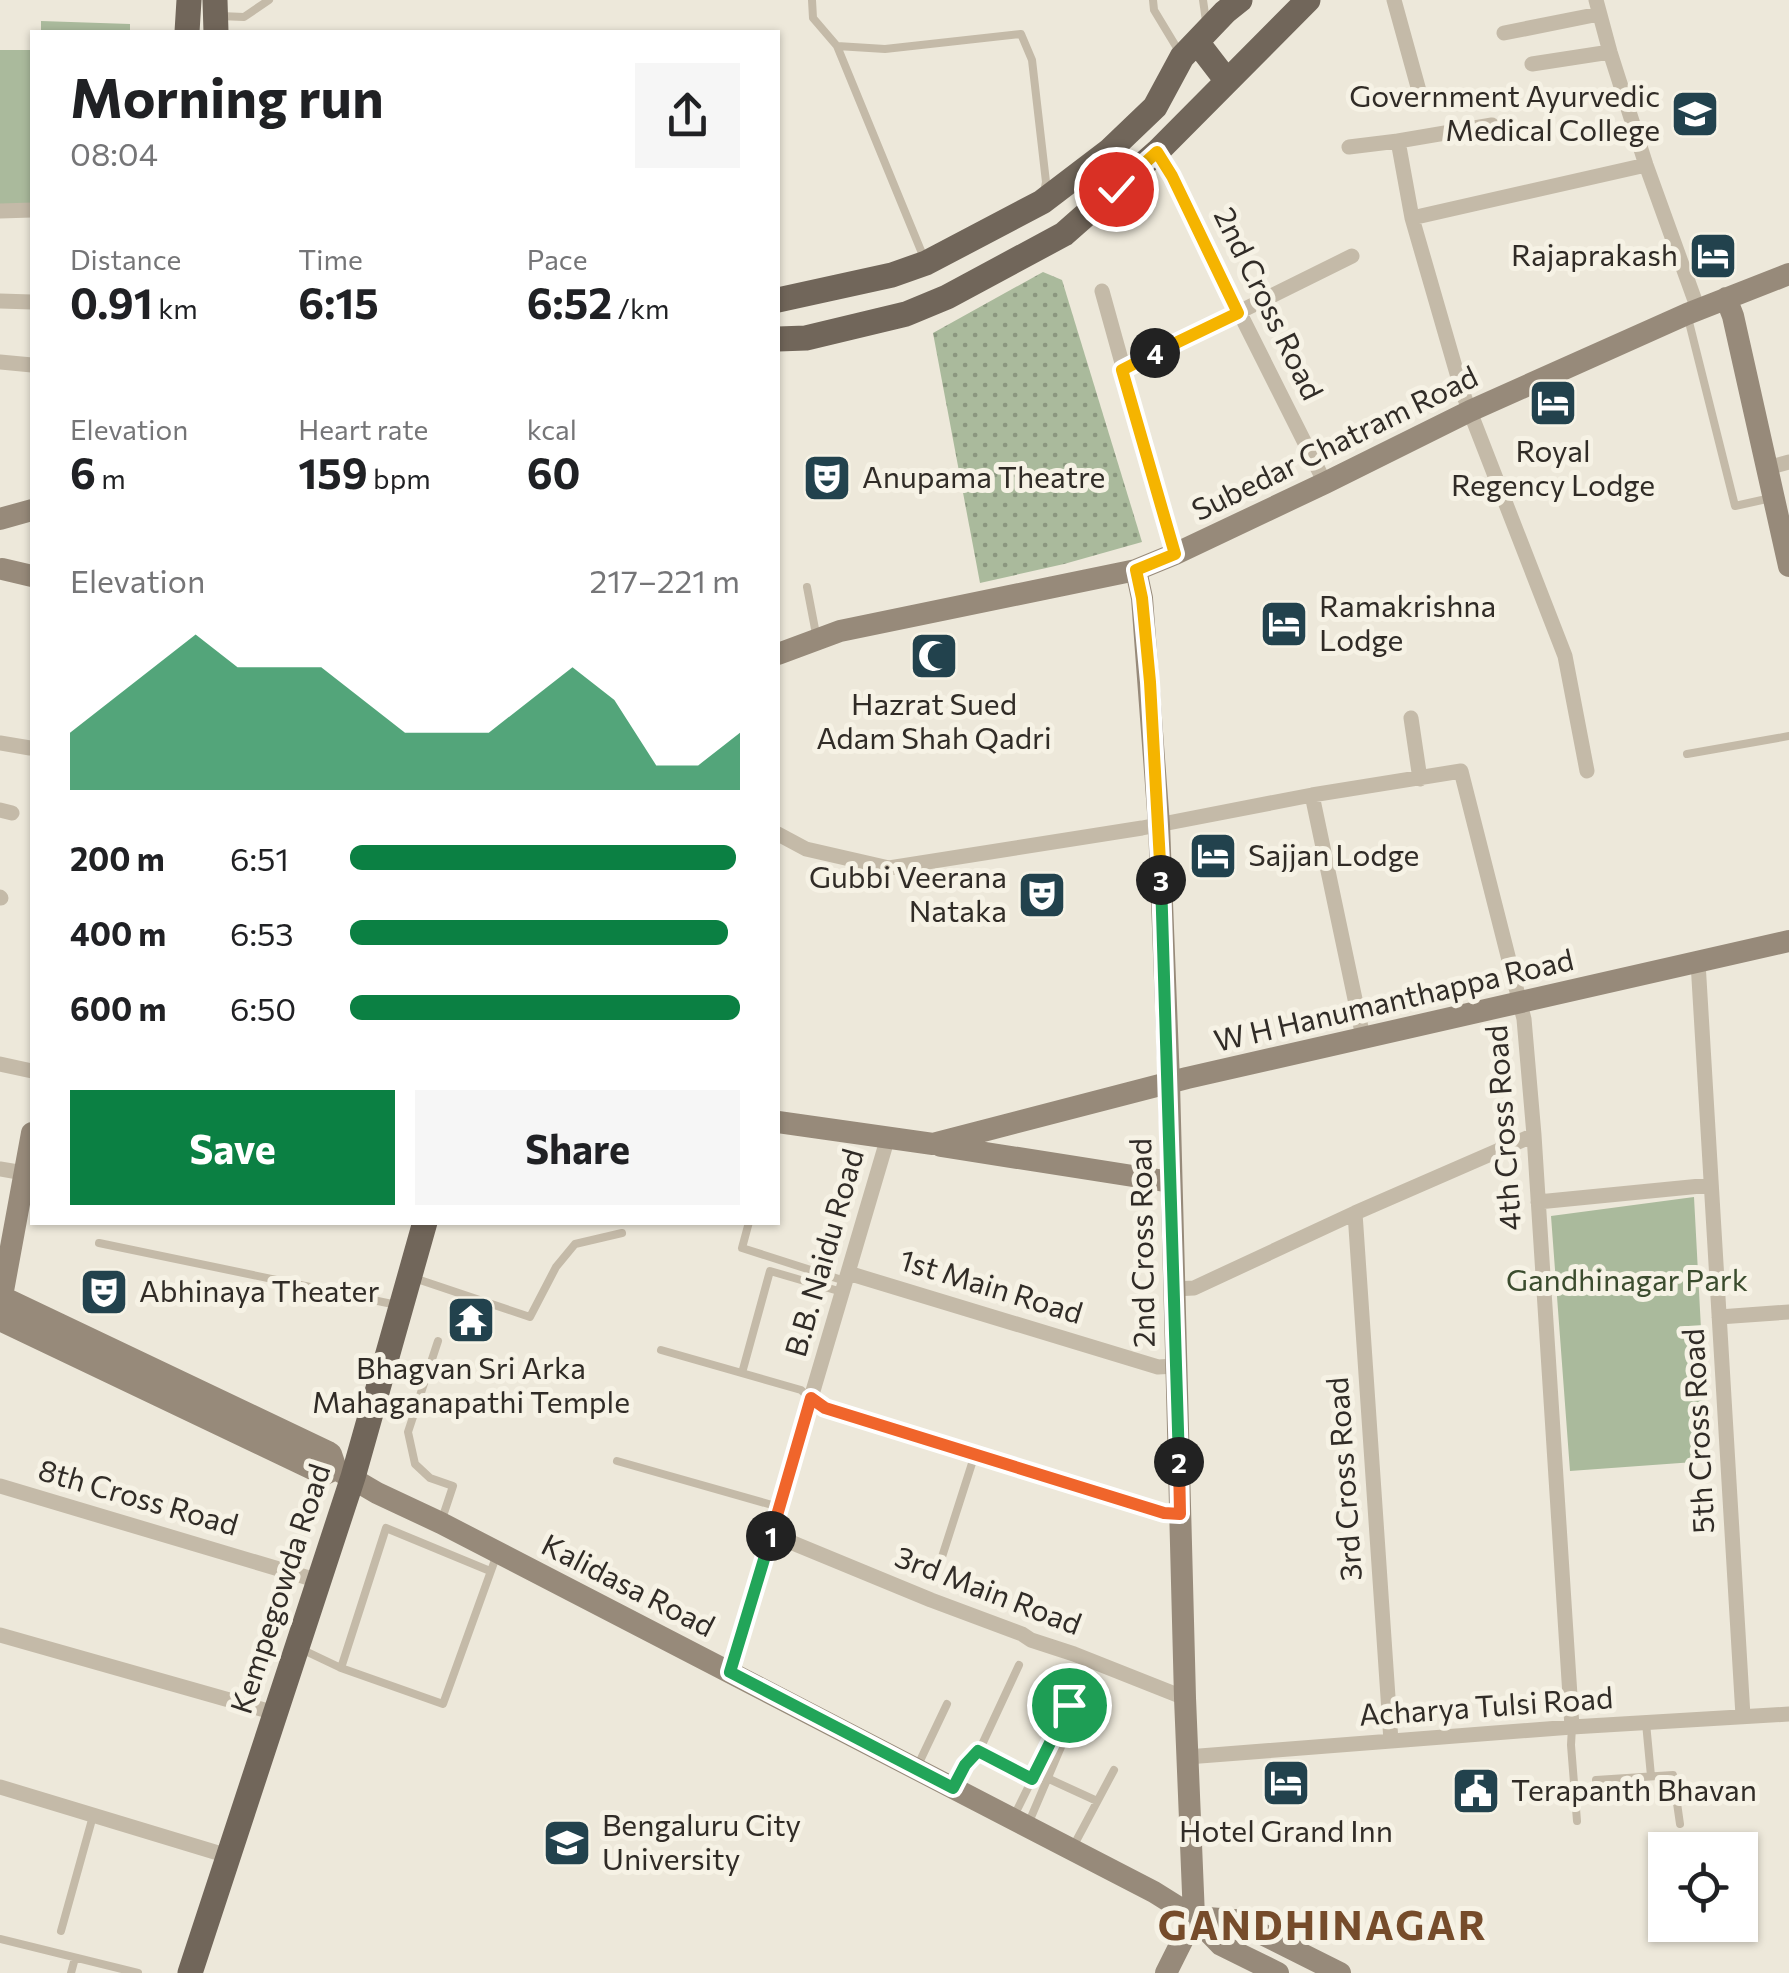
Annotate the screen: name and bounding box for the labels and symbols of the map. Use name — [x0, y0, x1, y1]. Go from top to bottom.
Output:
place label: Government Ayurvedic Medical College — [1349, 76, 1660, 147]
school or university icon: Government Ayurvedic Medical College — [1669, 88, 1721, 140]
pin — [1074, 147, 1159, 232]
street label: 2nd Cross Road — [1208, 201, 1333, 405]
hotel icon: Rajaprakash — [1687, 230, 1739, 282]
place label: Rajaprakash — [1511, 235, 1678, 272]
pin: 4 — [1130, 328, 1180, 378]
street label: Subedar Chatram Road — [1185, 356, 1483, 527]
hotel icon: Royal Regency Lodge — [1527, 377, 1579, 429]
place label: Royal Regency Lodge — [1451, 431, 1655, 502]
theatre icon: Anupama Theatre — [801, 452, 853, 504]
place label: Anupama Theatre — [862, 457, 1105, 494]
place label: Ramakrishna Lodge — [1319, 586, 1496, 657]
hotel icon: Ramakrishna Lodge — [1258, 598, 1310, 650]
mosque icon: Hazrat Sued Adam Shah Qadri — [908, 630, 960, 682]
place label: Hazrat Sued Adam Shah Qadri — [816, 684, 1052, 755]
hotel icon: Sajjan Lodge — [1187, 830, 1239, 882]
place label: Sajjan Lodge — [1248, 835, 1419, 872]
pin: 3 — [1136, 855, 1186, 905]
place label: Gubbi Veerana Nataka — [809, 857, 1007, 928]
theatre icon: Gubbi Veerana Nataka — [1016, 869, 1068, 921]
street label: W H Hanumanthappa Road — [1210, 939, 1577, 1058]
street label: 4th Cross Road — [1476, 1024, 1527, 1232]
street label: 2nd Cross Road — [1120, 1138, 1161, 1348]
street label: B.B. Naidu Road — [775, 1144, 870, 1361]
street label: 1st Main Road — [896, 1239, 1088, 1330]
park label: Gandhinagar Park — [1506, 1260, 1748, 1297]
theatre icon: Abhinaya Theater — [78, 1266, 130, 1318]
place label: Abhinaya Theater — [139, 1271, 379, 1308]
temple icon: Bhagvan Sri Arka Mahaganapathi Temple — [445, 1294, 497, 1346]
street label: 5th Cross Road — [1673, 1328, 1720, 1535]
place label: Bhagvan Sri Arka Mahaganapathi Temple — [312, 1348, 630, 1419]
street label: 3rd Cross Road — [1317, 1376, 1368, 1582]
pin: 2 — [1154, 1437, 1204, 1487]
street label: 8th Cross Road — [35, 1449, 243, 1542]
street label: Kempegowda Road — [221, 1459, 336, 1718]
pin: 1 — [746, 1511, 796, 1561]
street label: Kalidasa Road — [536, 1524, 722, 1643]
street label: 3rd Main Road — [891, 1536, 1087, 1641]
pin — [1027, 1663, 1112, 1748]
street label: Acharya Tulsi Road — [1358, 1677, 1614, 1732]
hotel icon: Hotel Grand Inn — [1260, 1757, 1312, 1809]
public building icon: Terapanth Bhavan — [1450, 1765, 1502, 1817]
place label: Terapanth Bhavan — [1511, 1770, 1757, 1807]
place label: Bengaluru City University — [602, 1805, 801, 1876]
place label: Hotel Grand Inn — [1179, 1811, 1393, 1848]
school or university icon: Bengaluru City University — [541, 1817, 593, 1869]
district label: GANDHINAGAR — [1158, 1899, 1488, 1948]

